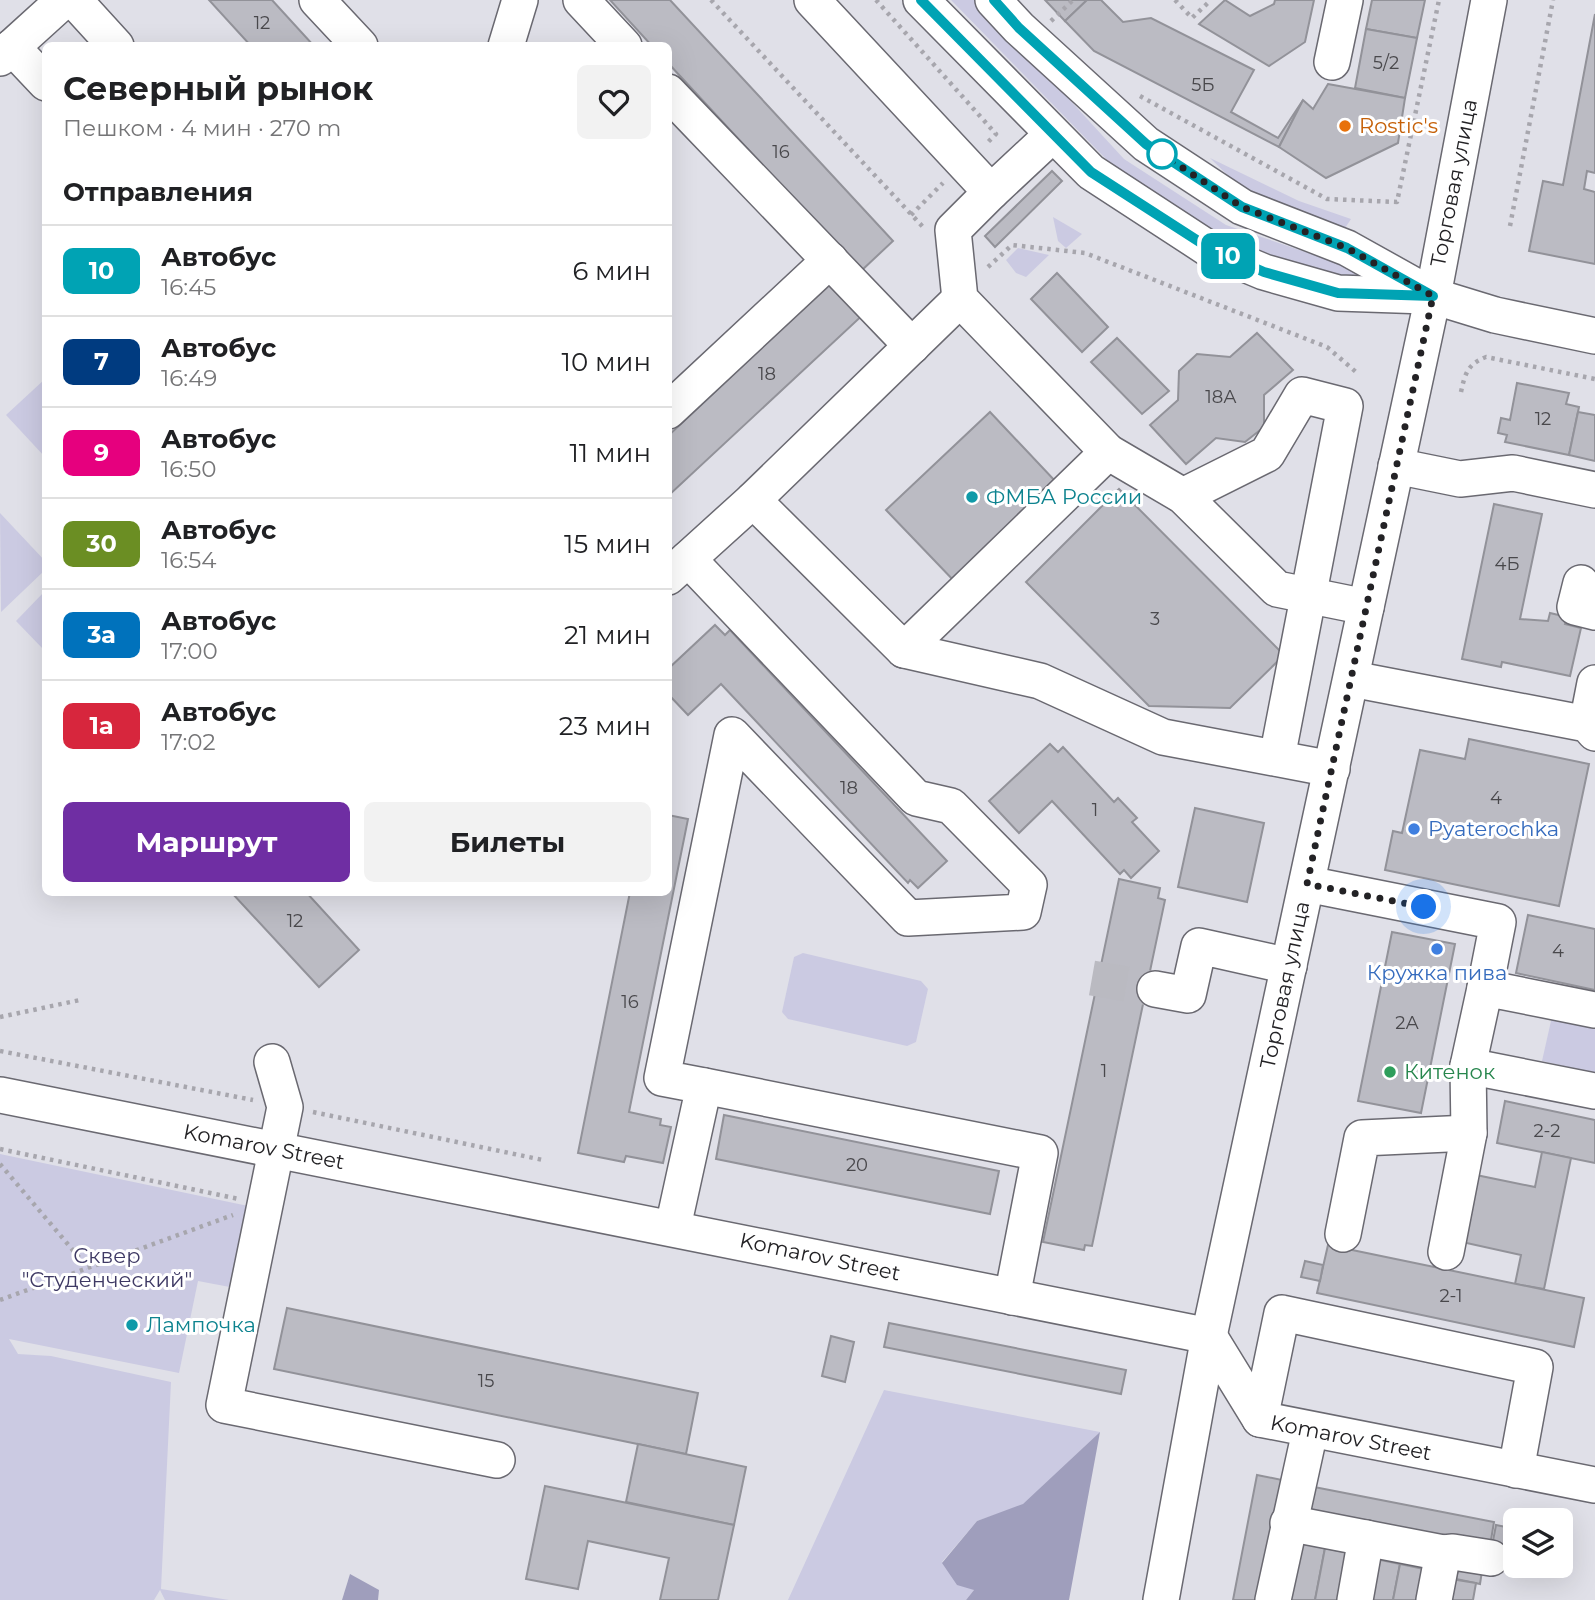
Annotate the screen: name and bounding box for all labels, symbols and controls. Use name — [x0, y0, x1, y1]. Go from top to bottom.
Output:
house number: 12 — [254, 12, 270, 34]
house number: 5/2 — [1373, 52, 1399, 74]
button: heart — [577, 65, 651, 139]
text: Северный рынок — [63, 68, 373, 108]
house number: 5Б — [1191, 74, 1215, 96]
street label: Торговая улица — [1425, 97, 1482, 269]
place label: Rostic's — [1359, 113, 1438, 138]
text: Пешком · 4 мин · 270 m — [63, 114, 342, 142]
marker: Rostic's — [1337, 118, 1353, 134]
unlabelled marker — [1147, 139, 1177, 169]
house number: 16 — [772, 141, 790, 163]
text: Отправления — [63, 176, 253, 208]
line badge: 10 — [1196, 233, 1260, 279]
text: Автобус — [161, 241, 276, 273]
text: 10 — [1215, 241, 1241, 270]
text: 6 мин — [572, 255, 651, 287]
text: 10 — [89, 256, 114, 285]
text: 16:45 — [161, 273, 216, 301]
text: Автобус — [161, 332, 276, 364]
text: 10 мин — [562, 346, 651, 378]
text: 7 — [94, 347, 109, 376]
house number: 18 — [758, 363, 776, 385]
text: 16:49 — [161, 364, 217, 392]
house number: 18А — [1205, 386, 1237, 408]
house number: 12 — [1535, 408, 1551, 430]
text: Автобус — [161, 423, 276, 455]
text: 11 мин — [569, 437, 651, 469]
text: 9 — [94, 438, 109, 467]
text: 16:50 — [161, 455, 216, 483]
place label: ФМБА России — [986, 484, 1142, 509]
marker: ФМБА России — [964, 489, 980, 505]
text: Автобус — [161, 514, 276, 546]
text: 15 мин — [564, 528, 651, 560]
text: 30 — [86, 529, 117, 558]
text: 16:54 — [161, 546, 216, 574]
house number: 4Б — [1495, 553, 1519, 575]
text: Автобус — [161, 605, 276, 637]
house number: 3 — [1150, 608, 1160, 630]
text: 21 мин — [564, 619, 651, 651]
text: 3а — [87, 620, 116, 649]
text: 17:00 — [161, 637, 218, 665]
text: Автобус — [161, 696, 276, 728]
text: 23 мин — [559, 710, 651, 742]
text: 1а — [90, 711, 113, 740]
text: 17:02 — [161, 728, 216, 756]
house number: 18 — [840, 777, 858, 799]
house number: 4 — [1490, 787, 1502, 809]
house number: 1 — [1092, 799, 1098, 821]
button: Маршрут — [63, 802, 350, 882]
button: Билеты — [364, 802, 651, 882]
place label: Pyaterochka — [1428, 816, 1559, 841]
marker: Pyaterochka — [1406, 821, 1422, 837]
your location — [1406, 889, 1441, 924]
street label: Торговая улица — [1255, 899, 1314, 1071]
house number: 12 — [287, 910, 303, 932]
house number: 4 — [1552, 940, 1564, 962]
marker: Кружка пива — [1429, 941, 1445, 957]
place label: Кружка пива — [1367, 960, 1507, 985]
house number: 16 — [621, 991, 639, 1013]
house number: 2А — [1395, 1012, 1419, 1034]
place label: Китенок — [1404, 1059, 1495, 1084]
house number: 1 — [1101, 1060, 1107, 1082]
marker: Китенок — [1382, 1064, 1398, 1080]
street label: Komarov Street — [181, 1119, 347, 1174]
house number: 2-2 — [1534, 1120, 1560, 1142]
house number: 20 — [846, 1154, 868, 1176]
street label: Komarov Street — [737, 1227, 903, 1286]
park label: Сквер "Студенческий" — [22, 1243, 192, 1292]
house number: 2-1 — [1439, 1285, 1463, 1307]
place label: Лампочка — [146, 1312, 256, 1337]
marker: Лампочка — [124, 1317, 140, 1333]
house number: 15 — [478, 1370, 494, 1392]
street label: Komarov Street — [1268, 1410, 1434, 1465]
map controls — [1503, 1508, 1573, 1578]
button: layers — [1503, 1508, 1573, 1578]

